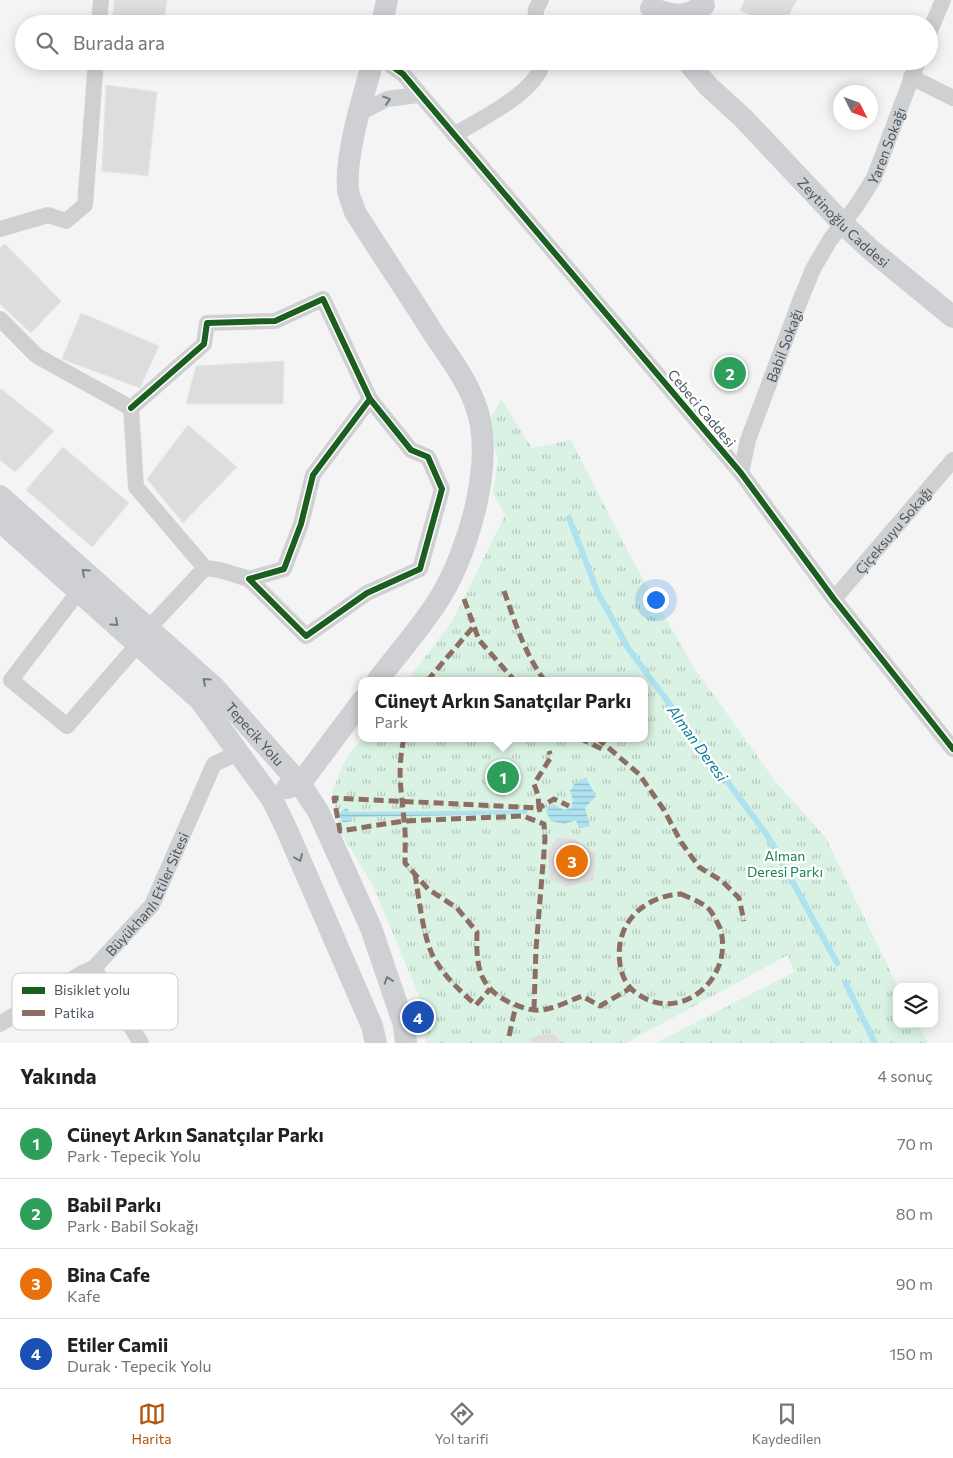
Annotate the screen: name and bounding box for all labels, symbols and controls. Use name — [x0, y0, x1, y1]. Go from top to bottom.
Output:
search box — [15, 15, 938, 70]
icon: search — [33, 29, 61, 57]
text: Burada ara — [73, 31, 165, 54]
north arrow — [833, 85, 878, 130]
one-way arrow — [382, 95, 390, 105]
street label: Yaren Sokağı — [864, 105, 908, 188]
street label: Zeytinoğlu Caddesi — [794, 173, 893, 270]
street label: Babil Sokağı — [762, 306, 805, 384]
pin: 2 — [714, 354, 746, 392]
street label: Cebeci Caddesi — [665, 366, 739, 450]
street label: Çiçeksuyu Sokağı — [851, 483, 935, 577]
one-way arrow — [82, 569, 91, 578]
your location — [643, 587, 669, 613]
one-way arrow — [109, 618, 118, 627]
one-way arrow — [203, 677, 212, 686]
popup — [358, 677, 648, 742]
text: Cüneyt Arkın Sanatçılar Parkı — [375, 689, 631, 712]
street label: Tepecik Yolu — [223, 698, 288, 769]
water label: Alman Deresi — [664, 701, 732, 786]
text: Park — [375, 712, 408, 731]
pin: 1 — [487, 758, 519, 796]
street label: Büyükhanlı Etiler Sitesi — [101, 829, 192, 959]
pin: 3 — [556, 842, 588, 880]
park label: Alman Deresi Parkı — [747, 847, 823, 880]
one-way arrow — [293, 853, 304, 862]
legend — [12, 973, 178, 1030]
one-way arrow — [384, 976, 394, 984]
text: Bisiklet yolu — [54, 981, 130, 998]
map controls — [893, 983, 938, 1028]
button: layers — [893, 983, 938, 1028]
pin: 4 — [402, 998, 434, 1036]
text: Patika — [54, 1004, 94, 1021]
text: Yakında — [20, 1063, 97, 1088]
text: 4 sonuç — [877, 1066, 933, 1085]
text: Cüneyt Arkın Sanatçılar Parkı — [67, 1123, 324, 1146]
text: 1 — [32, 1134, 40, 1153]
text: 70 m — [897, 1134, 933, 1153]
text: Park · Tepecik Yolu — [67, 1146, 201, 1165]
text: Babil Parkı — [67, 1193, 161, 1216]
text: 2 — [31, 1204, 41, 1223]
text: 80 m — [896, 1204, 933, 1223]
text: Park · Babil Sokağı — [67, 1216, 199, 1235]
text: Bina Cafe — [67, 1263, 150, 1286]
text: 3 — [31, 1274, 41, 1293]
text: 90 m — [896, 1274, 933, 1293]
text: Kafe — [67, 1286, 100, 1305]
text: Etiler Camii — [67, 1333, 168, 1356]
text: 4 — [31, 1344, 41, 1363]
text: 150 m — [890, 1344, 933, 1363]
text: Durak · Tepecik Yolu — [67, 1356, 212, 1375]
tab: Harita — [132, 1400, 172, 1447]
tab: Yol tarifi — [435, 1400, 489, 1447]
tab: Kaydedilen — [752, 1400, 821, 1447]

